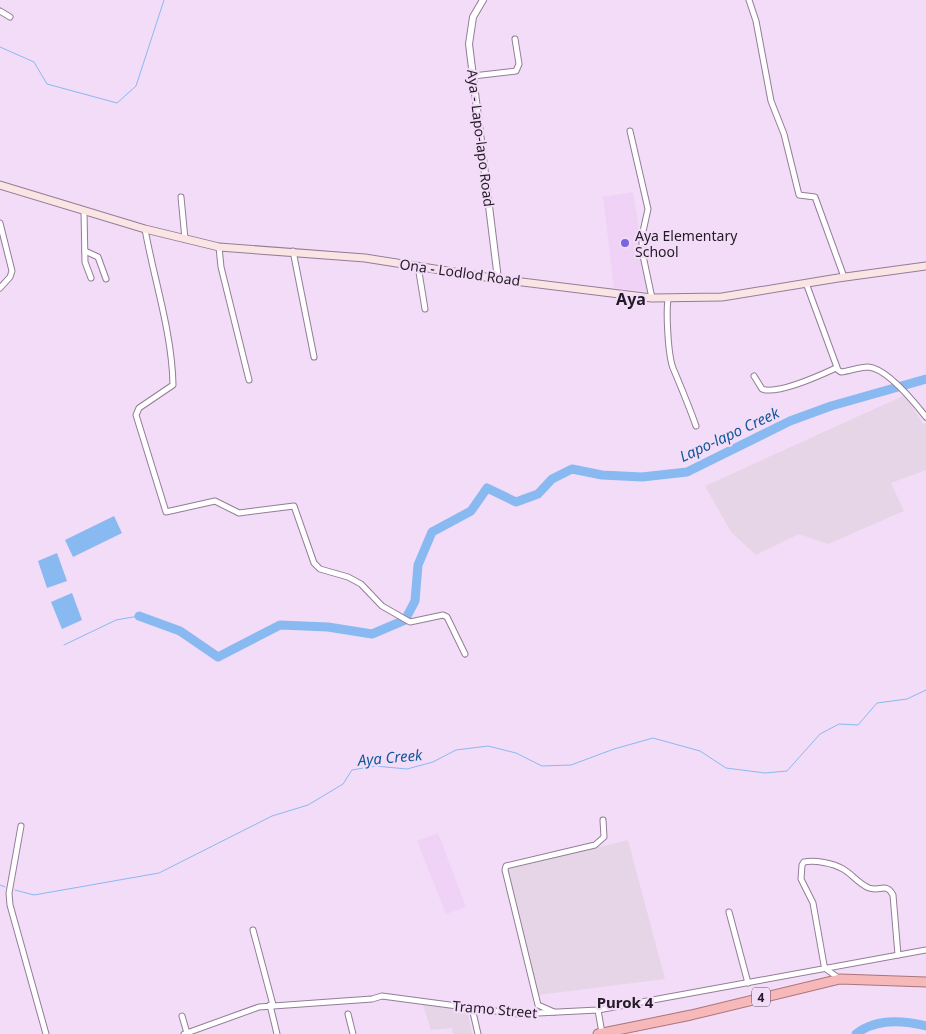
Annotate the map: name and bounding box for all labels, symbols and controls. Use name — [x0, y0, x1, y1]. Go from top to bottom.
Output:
street label: Aya - Lapo-lapo Road — [463, 68, 499, 208]
place label: Aya Elementary School — [635, 226, 738, 261]
marker: Aya Elementary School — [619, 237, 631, 249]
street label: Ona - Lodlod Road — [398, 254, 522, 290]
district label: Aya — [616, 288, 646, 310]
water label: Lapo-lapo Creek — [676, 402, 783, 466]
water label: Aya Creek — [356, 744, 424, 770]
road number: 4 — [752, 988, 770, 1006]
district label: Purok 4 — [597, 992, 654, 1012]
street label: Tramo Street — [452, 996, 538, 1022]

